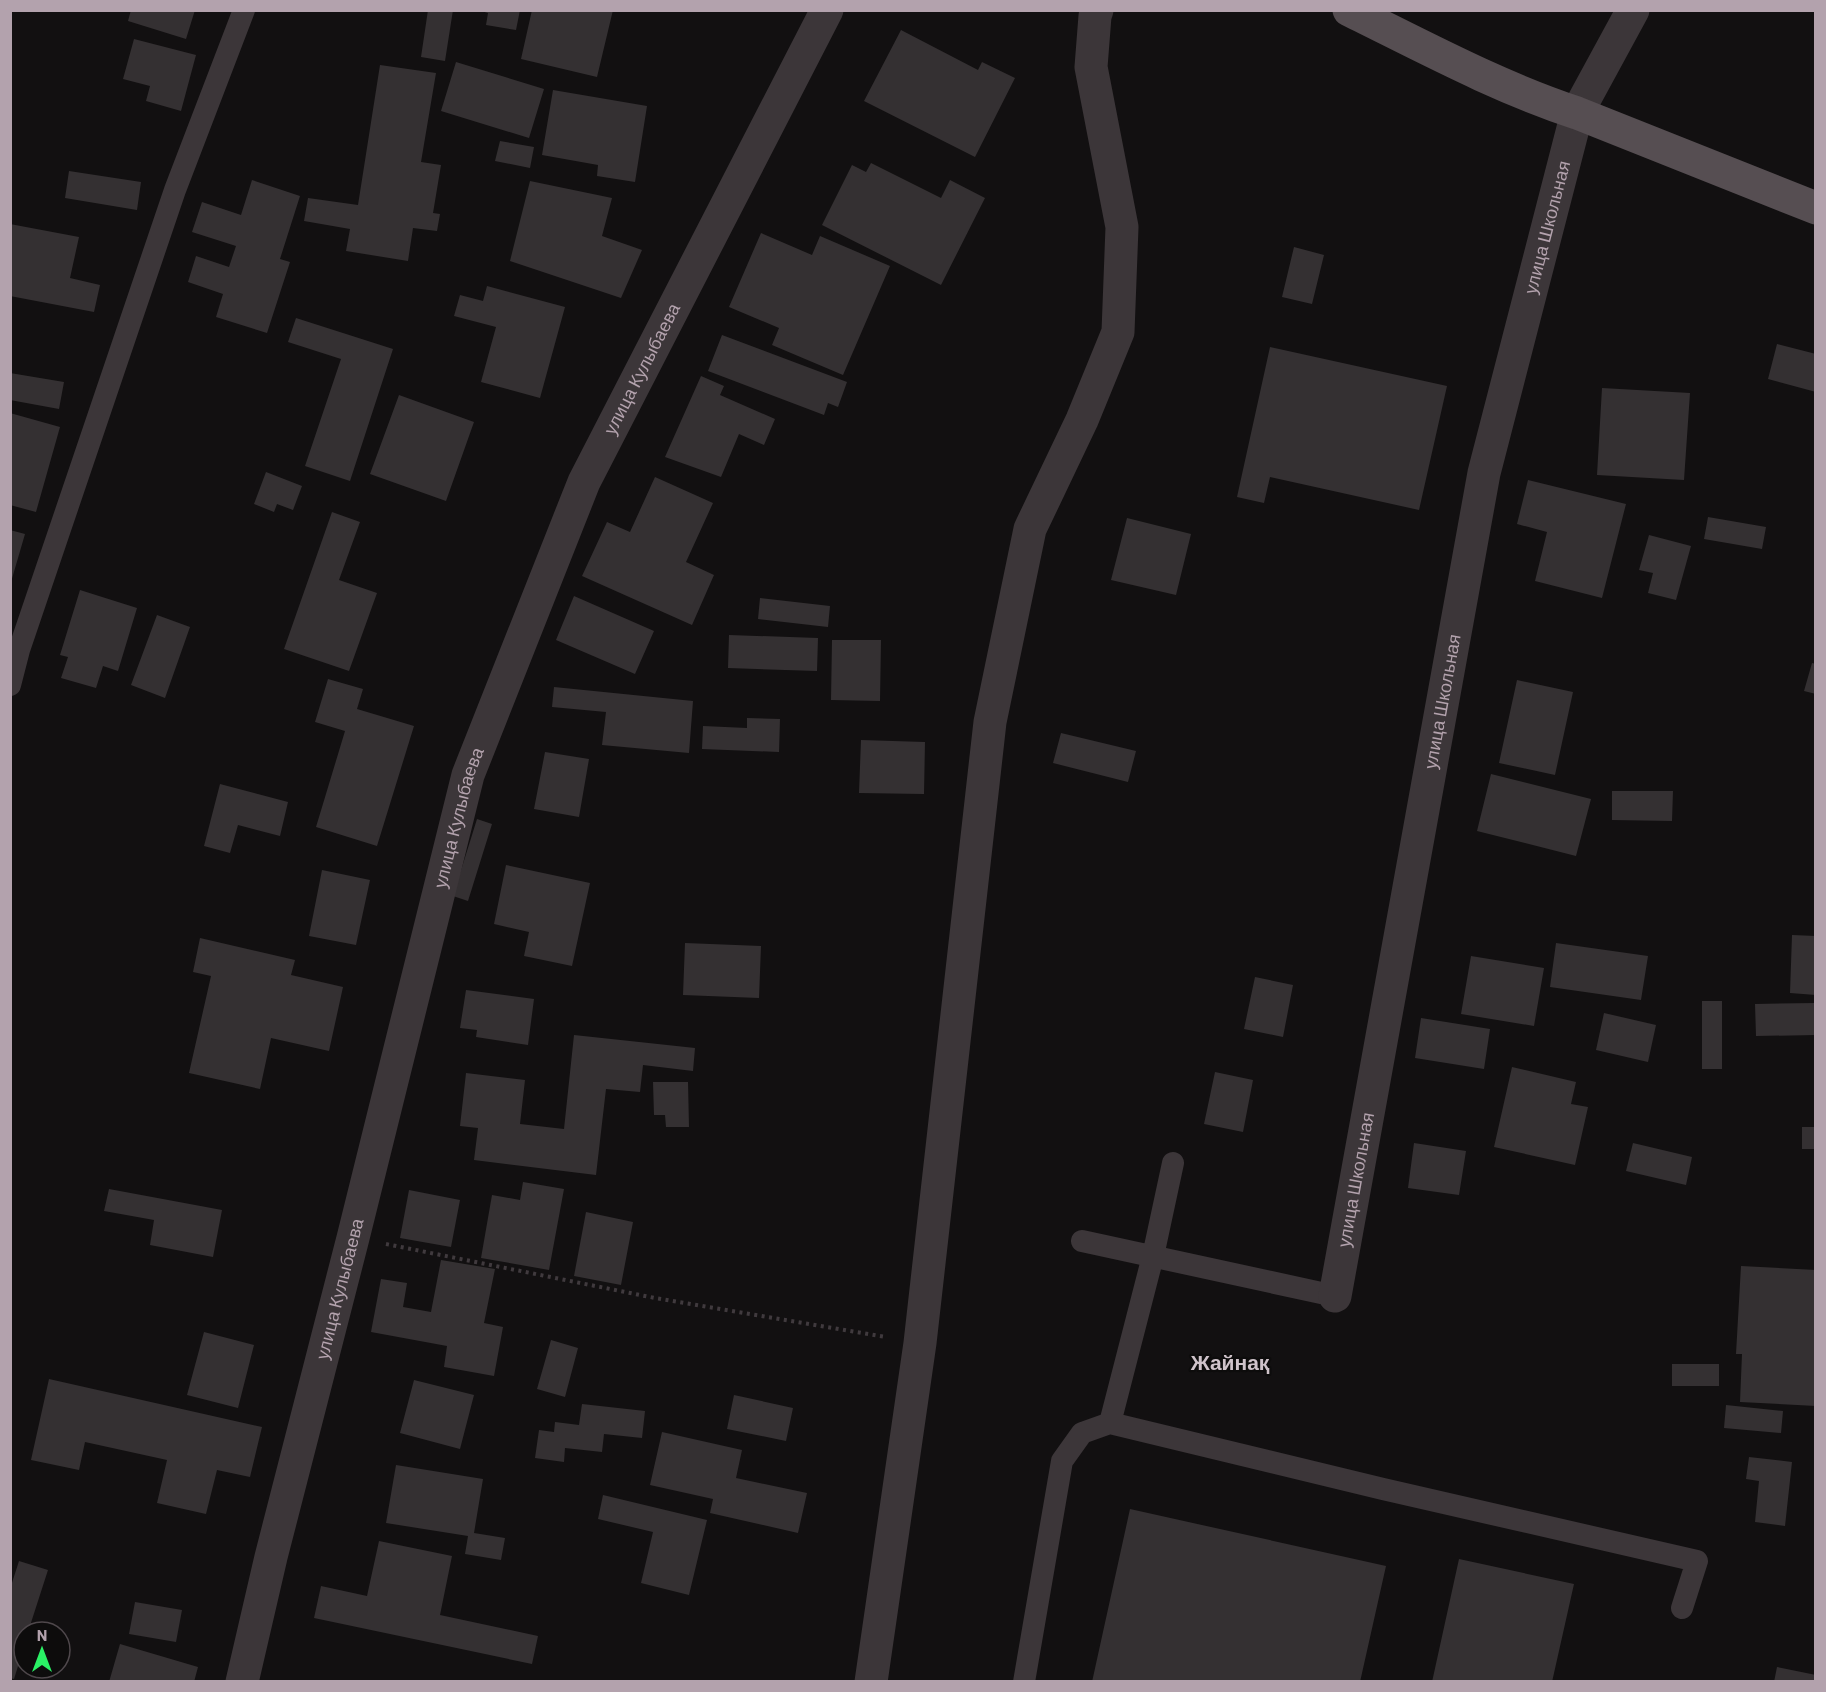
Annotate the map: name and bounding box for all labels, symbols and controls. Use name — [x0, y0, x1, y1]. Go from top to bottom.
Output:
street label: улица Школьная — [1519, 158, 1574, 296]
street label: улица Кулыбаева — [598, 298, 685, 438]
street label: улица Школьная — [1419, 632, 1465, 771]
street label: улица Кулыбаева — [428, 743, 488, 890]
street label: улица Школьная — [1332, 1110, 1378, 1249]
street label: улица Кулыбаева — [310, 1215, 368, 1362]
district label: Жайнақ — [1190, 1349, 1270, 1374]
north arrow — [12, 1620, 72, 1680]
text: N — [37, 1625, 47, 1644]

